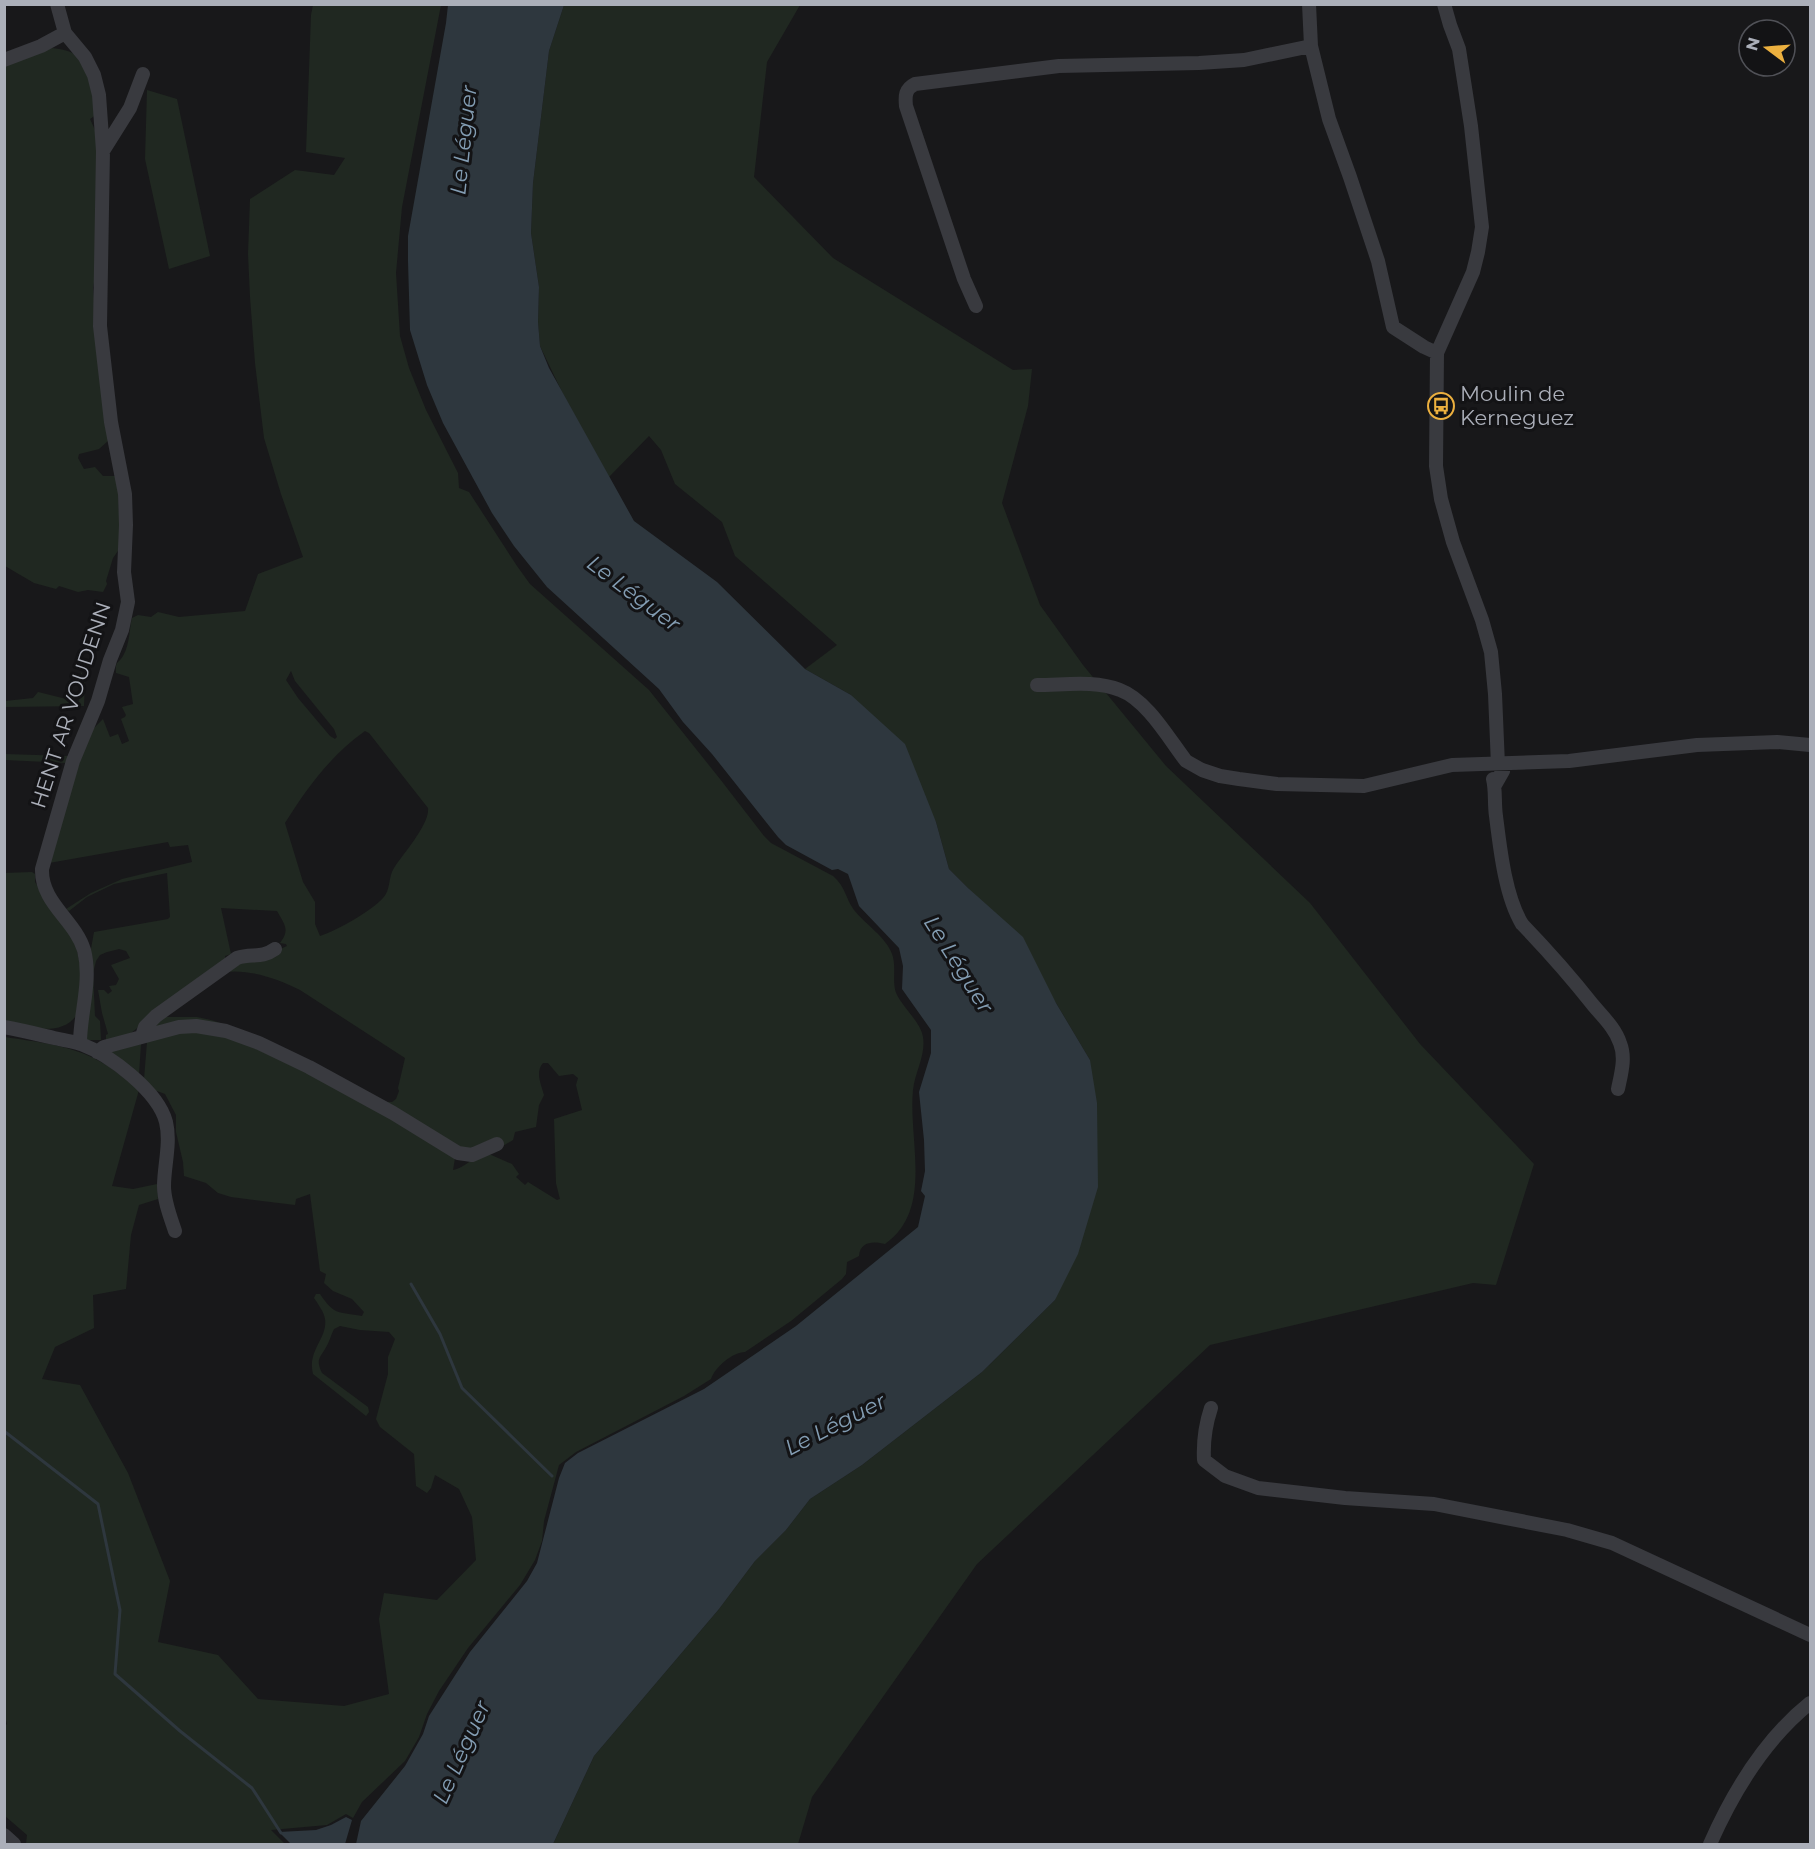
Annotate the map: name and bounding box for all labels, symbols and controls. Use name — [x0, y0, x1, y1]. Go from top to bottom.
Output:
north arrow — [1737, 18, 1797, 78]
text: N — [1742, 35, 1764, 53]
water label: Le Léguer — [444, 83, 483, 196]
place label: Moulin de Kerneguez — [1460, 381, 1574, 430]
bus stop icon: Moulin de Kerneguez — [1426, 391, 1456, 421]
water label: Le Léguer — [582, 550, 687, 638]
street label: HENT AR VOUDENN — [25, 599, 116, 811]
water label: Le Léguer — [918, 911, 1000, 1019]
water label: Le Léguer — [780, 1387, 891, 1461]
water label: Le Léguer — [427, 1695, 497, 1808]

